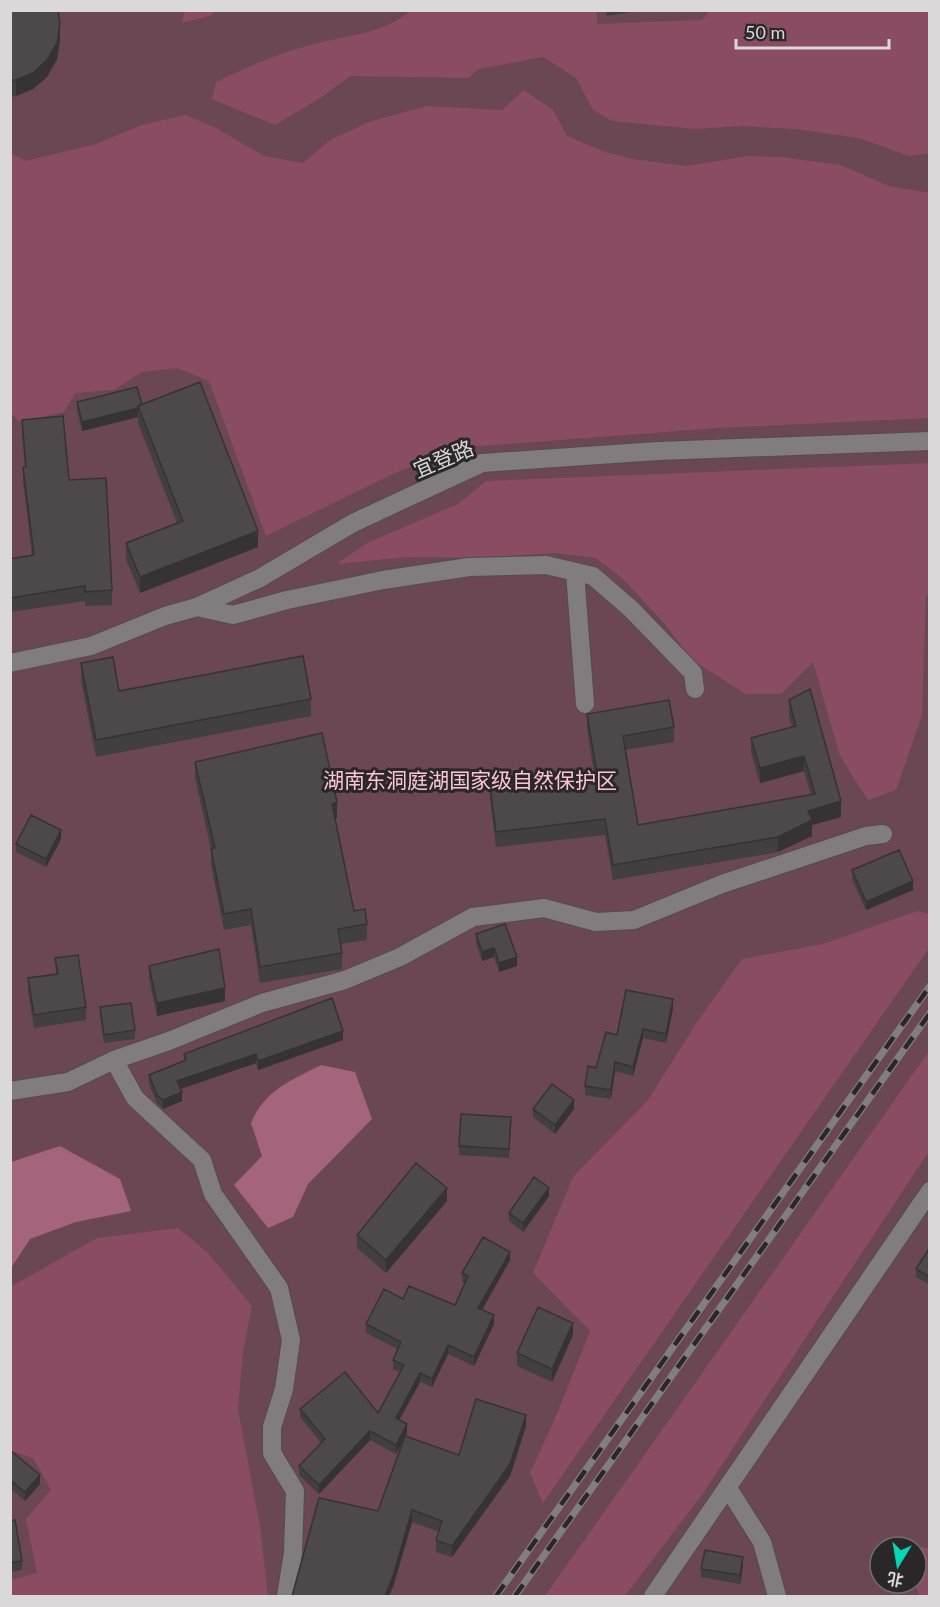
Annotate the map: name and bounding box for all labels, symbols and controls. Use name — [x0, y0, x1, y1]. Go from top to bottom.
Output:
scale bar — [736, 12, 889, 50]
text: 50 m — [745, 21, 785, 43]
street label: 宜登路 — [409, 434, 477, 482]
park label: 湖南东洞庭湖国家级自然保护区 — [323, 767, 617, 792]
north arrow — [868, 1535, 928, 1595]
text: 北 — [885, 1569, 905, 1591]

